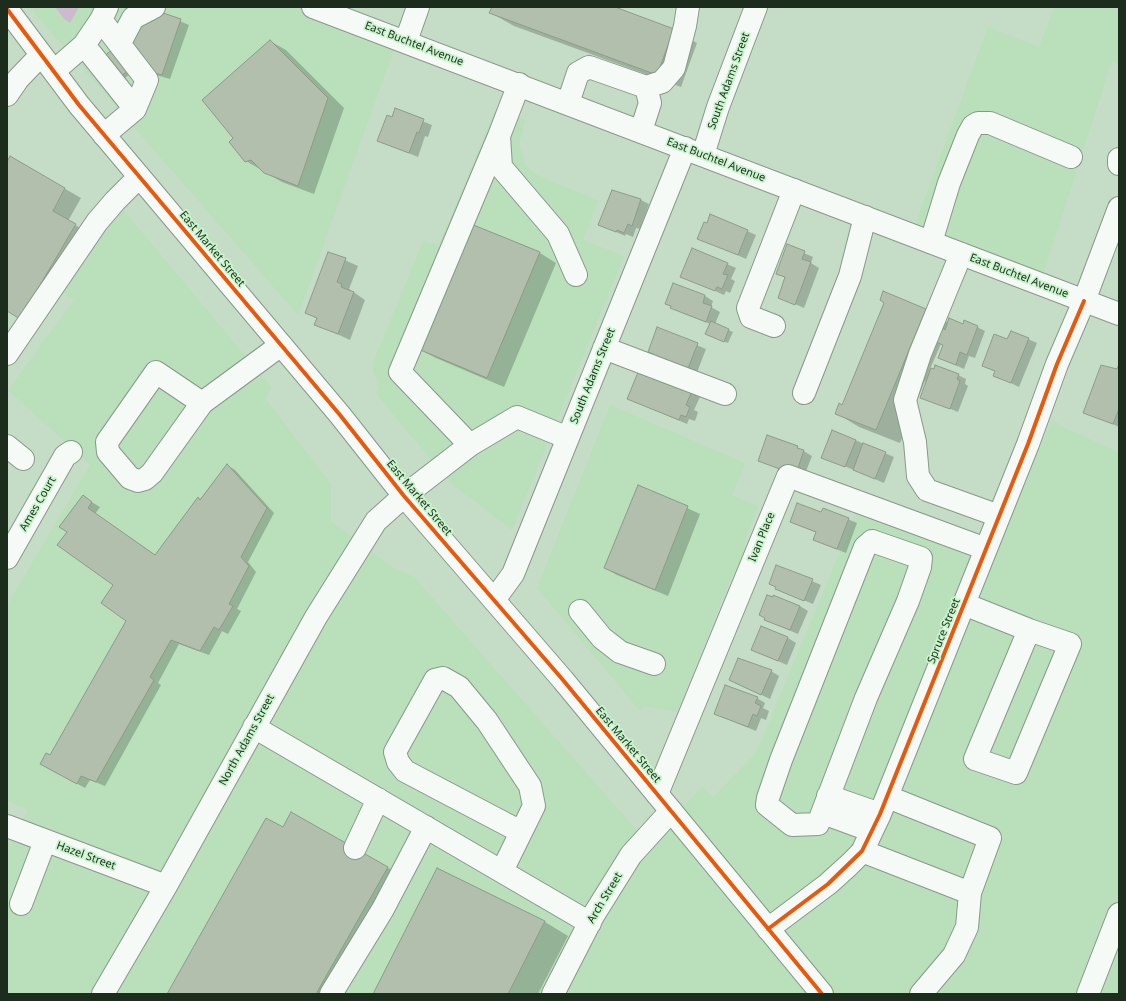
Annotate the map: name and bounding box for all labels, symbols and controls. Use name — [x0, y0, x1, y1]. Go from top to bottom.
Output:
street label: East Buchtel Avenue — [363, 19, 465, 69]
street label: South Adams Street — [705, 31, 753, 131]
street label: East Buchtel Avenue — [665, 135, 767, 185]
street label: East Market Street — [177, 208, 247, 290]
street label: East Buchtel Avenue — [968, 251, 1070, 301]
street label: South Adams Street — [568, 326, 618, 426]
street label: East Market Street — [384, 457, 454, 539]
street label: Ames Court — [17, 474, 59, 534]
street label: Ivan Place — [746, 510, 778, 564]
street label: Spruce Street — [925, 596, 963, 666]
street label: North Adams Street — [216, 692, 278, 788]
street label: East Market Street — [593, 704, 663, 786]
street label: Hazel Street — [55, 839, 117, 873]
street label: Arch Street — [585, 870, 625, 926]

